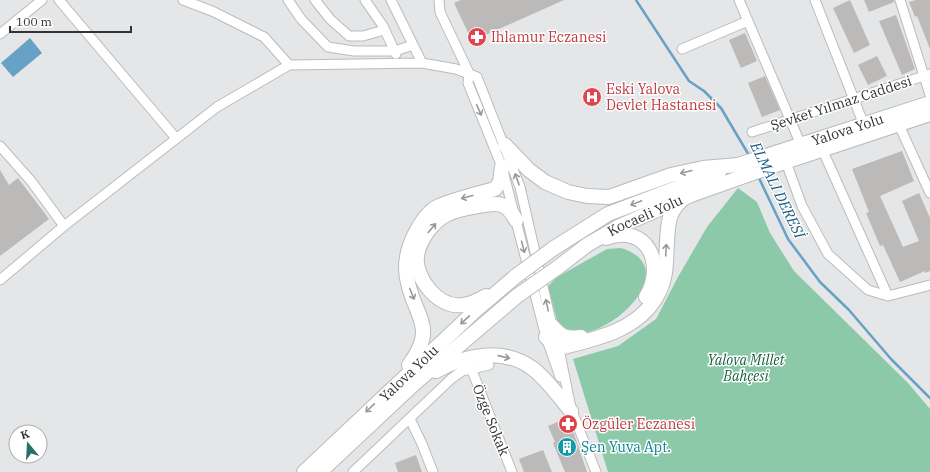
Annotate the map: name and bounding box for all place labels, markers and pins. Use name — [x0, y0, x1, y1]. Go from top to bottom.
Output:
pharmacy icon: Ihlamur Eczanesi — [466, 26, 488, 48]
place label: Ihlamur Eczanesi — [491, 28, 606, 46]
place label: Eski Yalova Devlet Hastanesi — [606, 80, 716, 114]
hospital icon: Eski Yalova Devlet Hastanesi — [581, 86, 603, 108]
pharmacy icon: Özgüler Eczanesi — [557, 413, 579, 435]
place label: Özgüler Eczanesi — [582, 415, 695, 433]
building icon: Şen Yuva Apt. — [556, 436, 578, 458]
place label: Şen Yuva Apt. — [581, 438, 671, 456]

